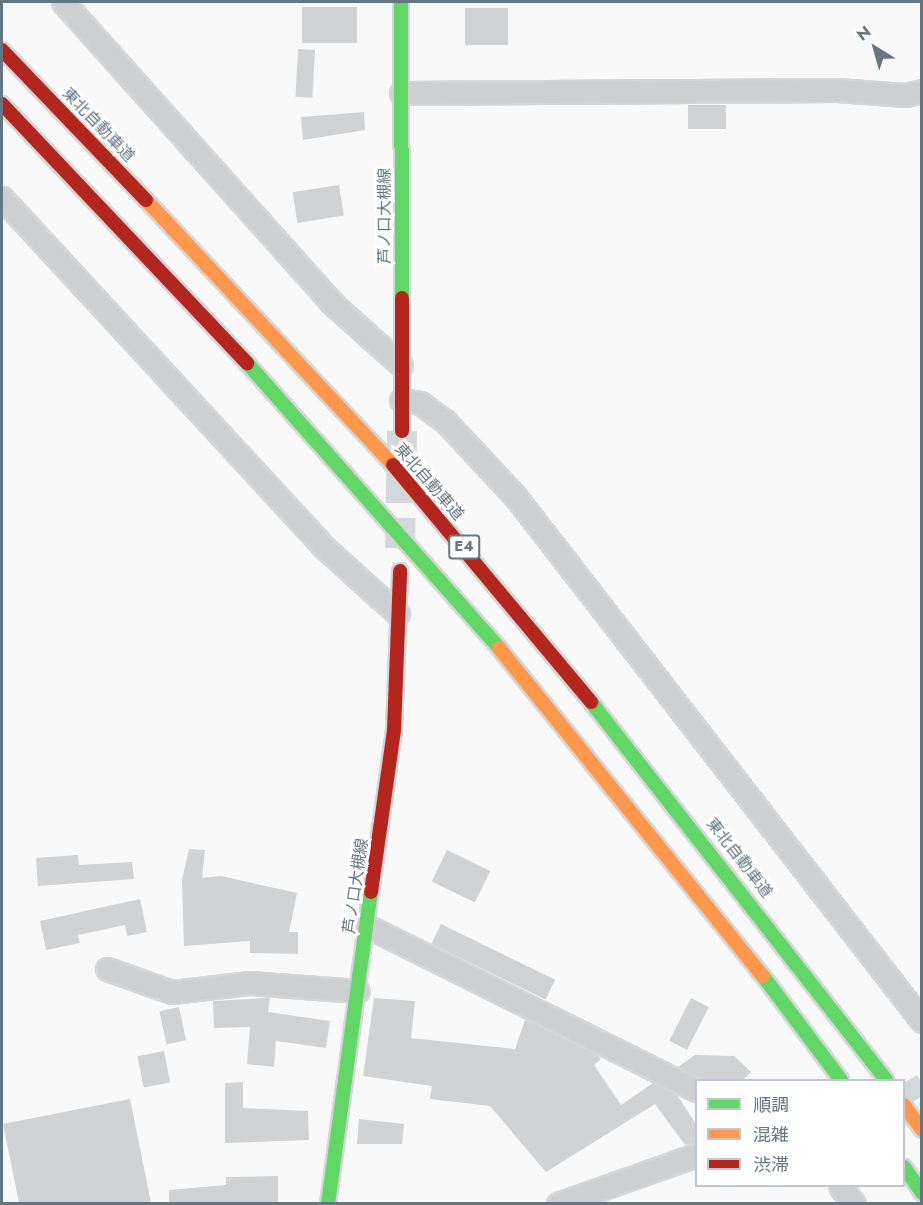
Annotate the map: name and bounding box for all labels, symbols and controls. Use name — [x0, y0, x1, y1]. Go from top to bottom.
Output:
north arrow — [845, 18, 905, 78]
text: N — [852, 20, 876, 46]
street label: 東北自動車道 — [58, 84, 138, 166]
street label: 芦ノ口大槻線 — [375, 168, 395, 264]
street label: 東北自動車道 — [390, 439, 468, 525]
road number: E4 — [448, 535, 480, 559]
street label: 東北自動車道 — [702, 814, 776, 902]
street label: 芦ノ口大槻線 — [340, 837, 372, 935]
legend — [695, 1079, 905, 1187]
text: 順調 — [753, 1092, 789, 1118]
text: 混雑 — [753, 1122, 789, 1148]
text: 渋滞 — [753, 1152, 789, 1178]

